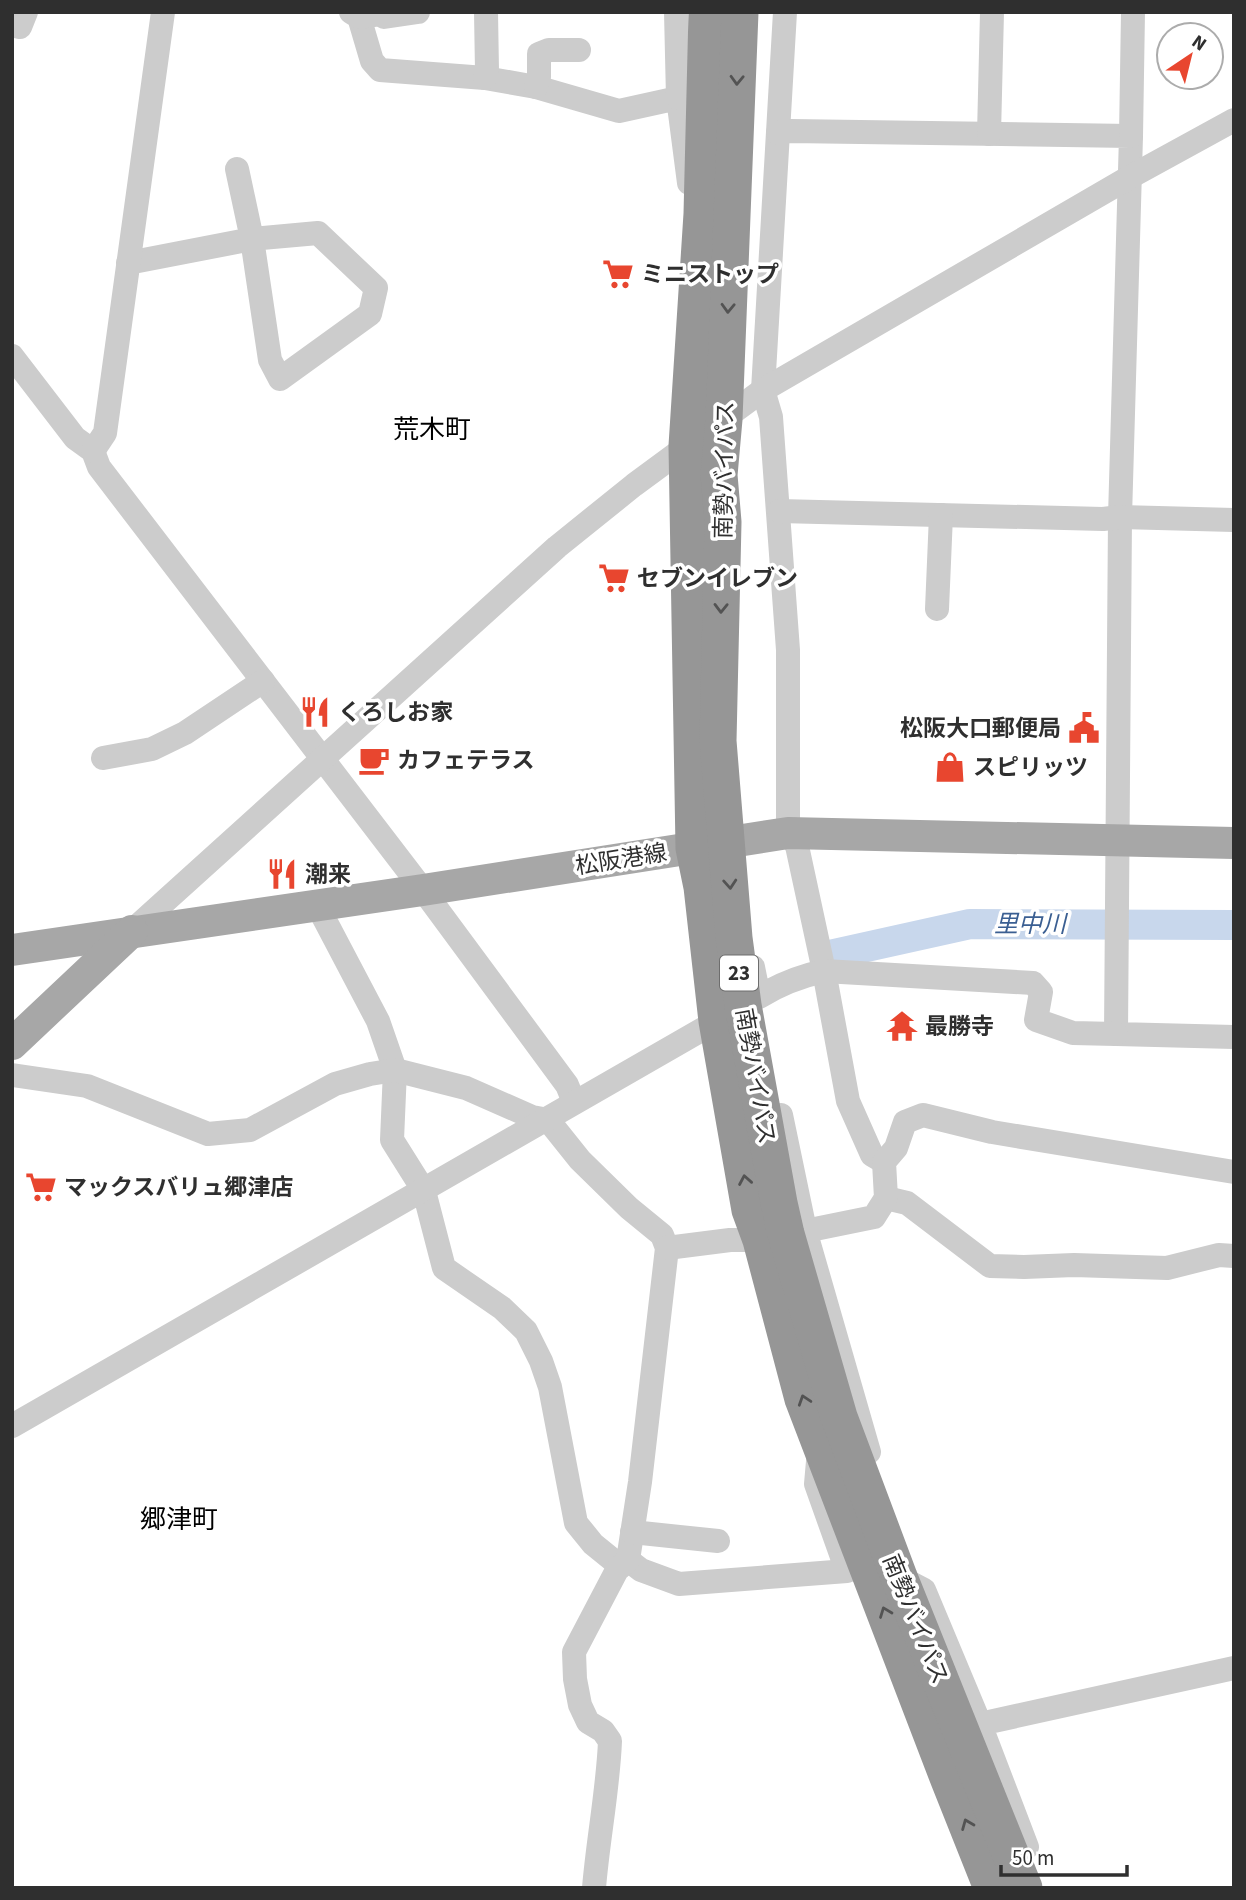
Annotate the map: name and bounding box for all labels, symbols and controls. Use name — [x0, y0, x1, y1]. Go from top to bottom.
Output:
north arrow — [1155, 21, 1225, 91]
text: N — [1186, 29, 1212, 58]
one-way arrow — [729, 75, 744, 86]
supermarket icon: ミニストップ — [601, 257, 635, 291]
place label: ミニストップ — [641, 258, 779, 291]
one-way arrow — [721, 303, 736, 314]
street label: 南勢バイパス — [707, 401, 742, 539]
district label: 荒木町 — [393, 411, 471, 448]
supermarket icon: セブンイレブン — [597, 561, 631, 595]
place label: セブンイレブン — [637, 562, 798, 595]
one-way arrow — [713, 604, 729, 614]
restaurant icon: くろしお家 — [298, 695, 332, 729]
place label: くろしお家 — [338, 696, 453, 729]
public building icon: 松阪大口郵便局 — [1067, 711, 1101, 745]
place label: 松阪大口郵便局 — [900, 712, 1061, 745]
cafe icon: カフェテラス — [357, 743, 391, 777]
place label: カフェテラス — [397, 744, 535, 777]
shop icon: スピリッツ — [933, 750, 967, 784]
place label: スピリッツ — [973, 751, 1088, 784]
street label: 松阪港線 — [573, 836, 669, 883]
restaurant icon: 潮来 — [265, 857, 299, 891]
place label: 潮来 — [305, 858, 351, 891]
one-way arrow — [722, 879, 737, 890]
water label: 里中川 — [994, 907, 1069, 942]
road number: 23 — [720, 956, 758, 990]
street label: 南勢バイパス — [727, 1005, 784, 1147]
temple icon: 最勝寺 — [885, 1009, 919, 1043]
place label: 最勝寺 — [925, 1010, 994, 1043]
supermarket icon: マックスバリュ郷津店 — [24, 1170, 58, 1204]
place label: マックスバリュ郷津店 — [64, 1171, 293, 1204]
one-way arrow — [738, 1174, 753, 1186]
one-way arrow — [798, 1394, 812, 1406]
district label: 郷津町 — [140, 1501, 218, 1538]
street label: 南勢バイパス — [874, 1549, 957, 1689]
one-way arrow — [879, 1607, 893, 1619]
one-way arrow — [961, 1819, 975, 1832]
scale bar — [1001, 1834, 1127, 1878]
text: 50 m — [1012, 1843, 1054, 1873]

